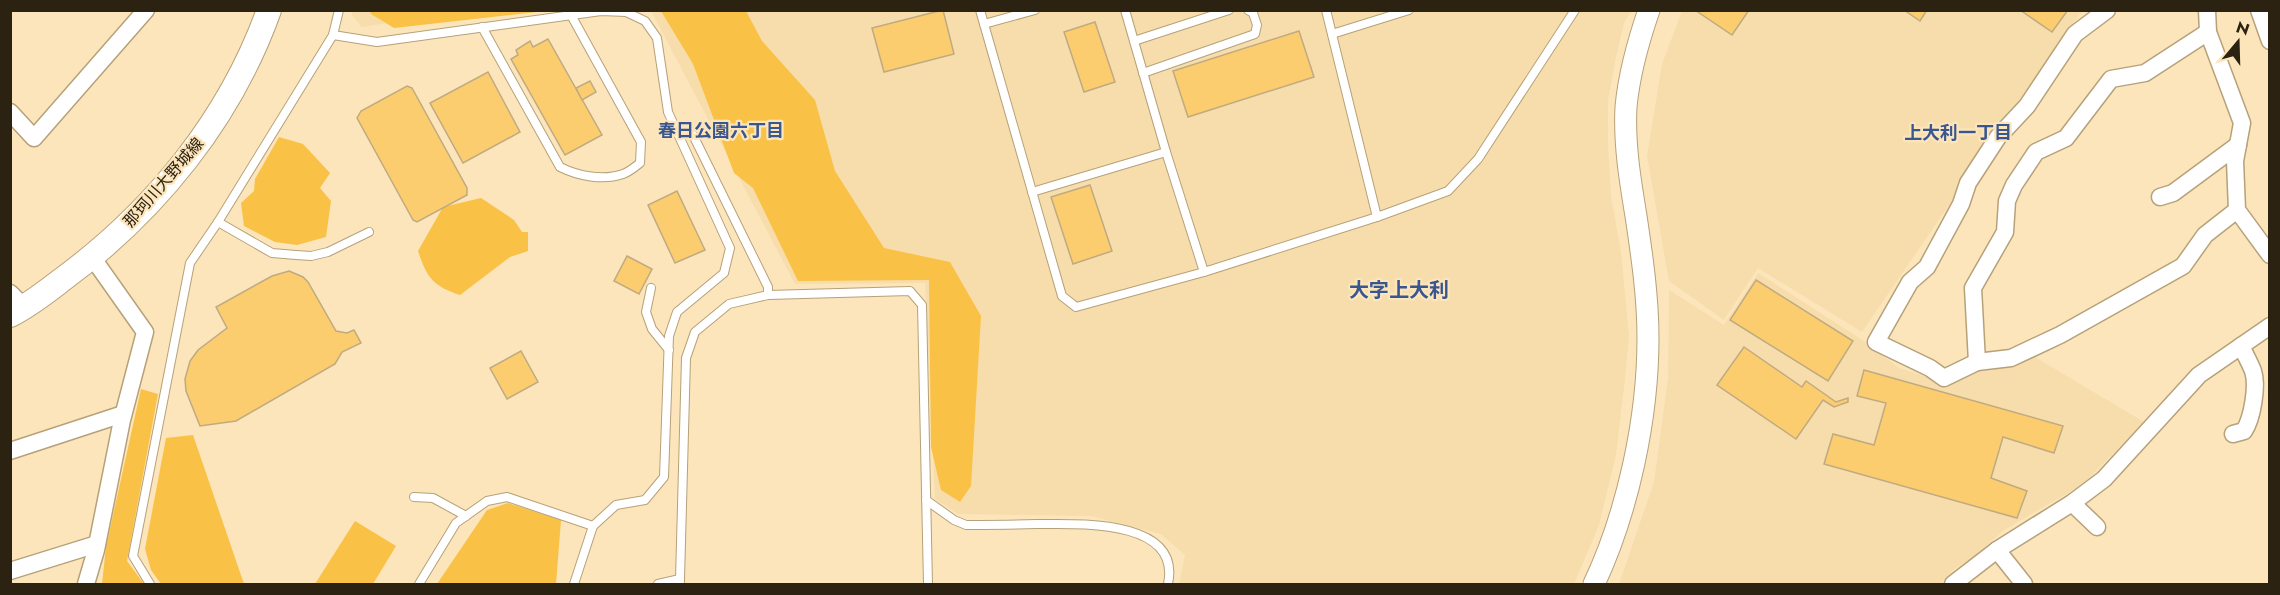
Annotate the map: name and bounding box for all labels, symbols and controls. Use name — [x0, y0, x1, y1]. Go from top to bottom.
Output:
north arrow — [2208, 12, 2268, 72]
text: N — [2233, 15, 2252, 41]
district label: 春日公園六丁目 — [658, 118, 784, 144]
district label: 上大利一丁目 — [1904, 120, 2012, 146]
street label: 那珂川大野城線 — [118, 133, 209, 232]
district label: 大字上大利 — [1349, 276, 1449, 305]

